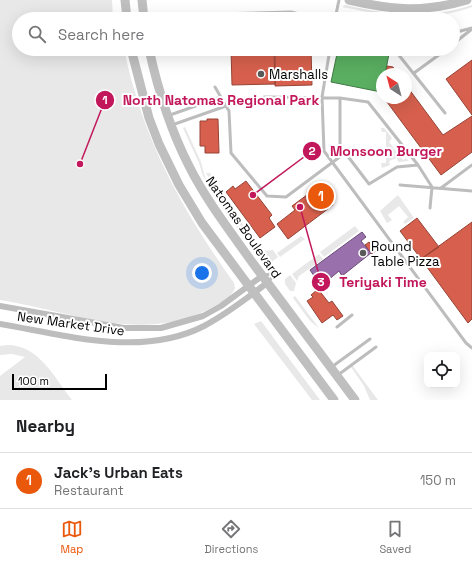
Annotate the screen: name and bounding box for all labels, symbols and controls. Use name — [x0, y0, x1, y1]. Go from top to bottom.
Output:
search box — [12, 12, 460, 56]
icon: search — [26, 23, 48, 45]
text: Search here — [58, 25, 144, 44]
place label: Marshalls — [269, 66, 328, 83]
north arrow — [376, 68, 412, 104]
marker: Marshalls — [256, 69, 266, 79]
callout: North Natomas Regional Park — [95, 87, 328, 113]
text: North Natomas Regional Park — [123, 91, 319, 109]
text: 1 — [102, 92, 108, 108]
callout: Monsoon Burger — [302, 138, 450, 164]
text: Monsoon Burger — [330, 142, 442, 160]
text: 2 — [308, 143, 316, 159]
street label: Natomas Boulevard — [202, 173, 285, 282]
pin: 1 — [308, 181, 334, 211]
place label: Round Table Pizza — [371, 238, 440, 270]
marker: Round Table Pizza — [358, 248, 368, 258]
your location — [192, 263, 212, 283]
callout: Teriyaki Time — [311, 269, 435, 295]
text: Teriyaki Time — [339, 273, 427, 291]
text: 3 — [317, 274, 325, 290]
street label: New Market Drive — [16, 308, 126, 339]
map controls — [424, 352, 460, 388]
button: locate — [424, 352, 460, 388]
scale bar — [12, 372, 107, 391]
text: 100 m — [18, 374, 49, 388]
text: Nearby — [16, 415, 75, 437]
text: Jack's Urban Eats — [54, 463, 183, 482]
text: 1 — [26, 472, 32, 489]
text: 150 m — [420, 472, 456, 489]
text: Restaurant — [54, 482, 124, 499]
tab: Map — [61, 518, 83, 556]
tab: Directions — [204, 518, 258, 556]
tab: Saved — [379, 518, 411, 556]

